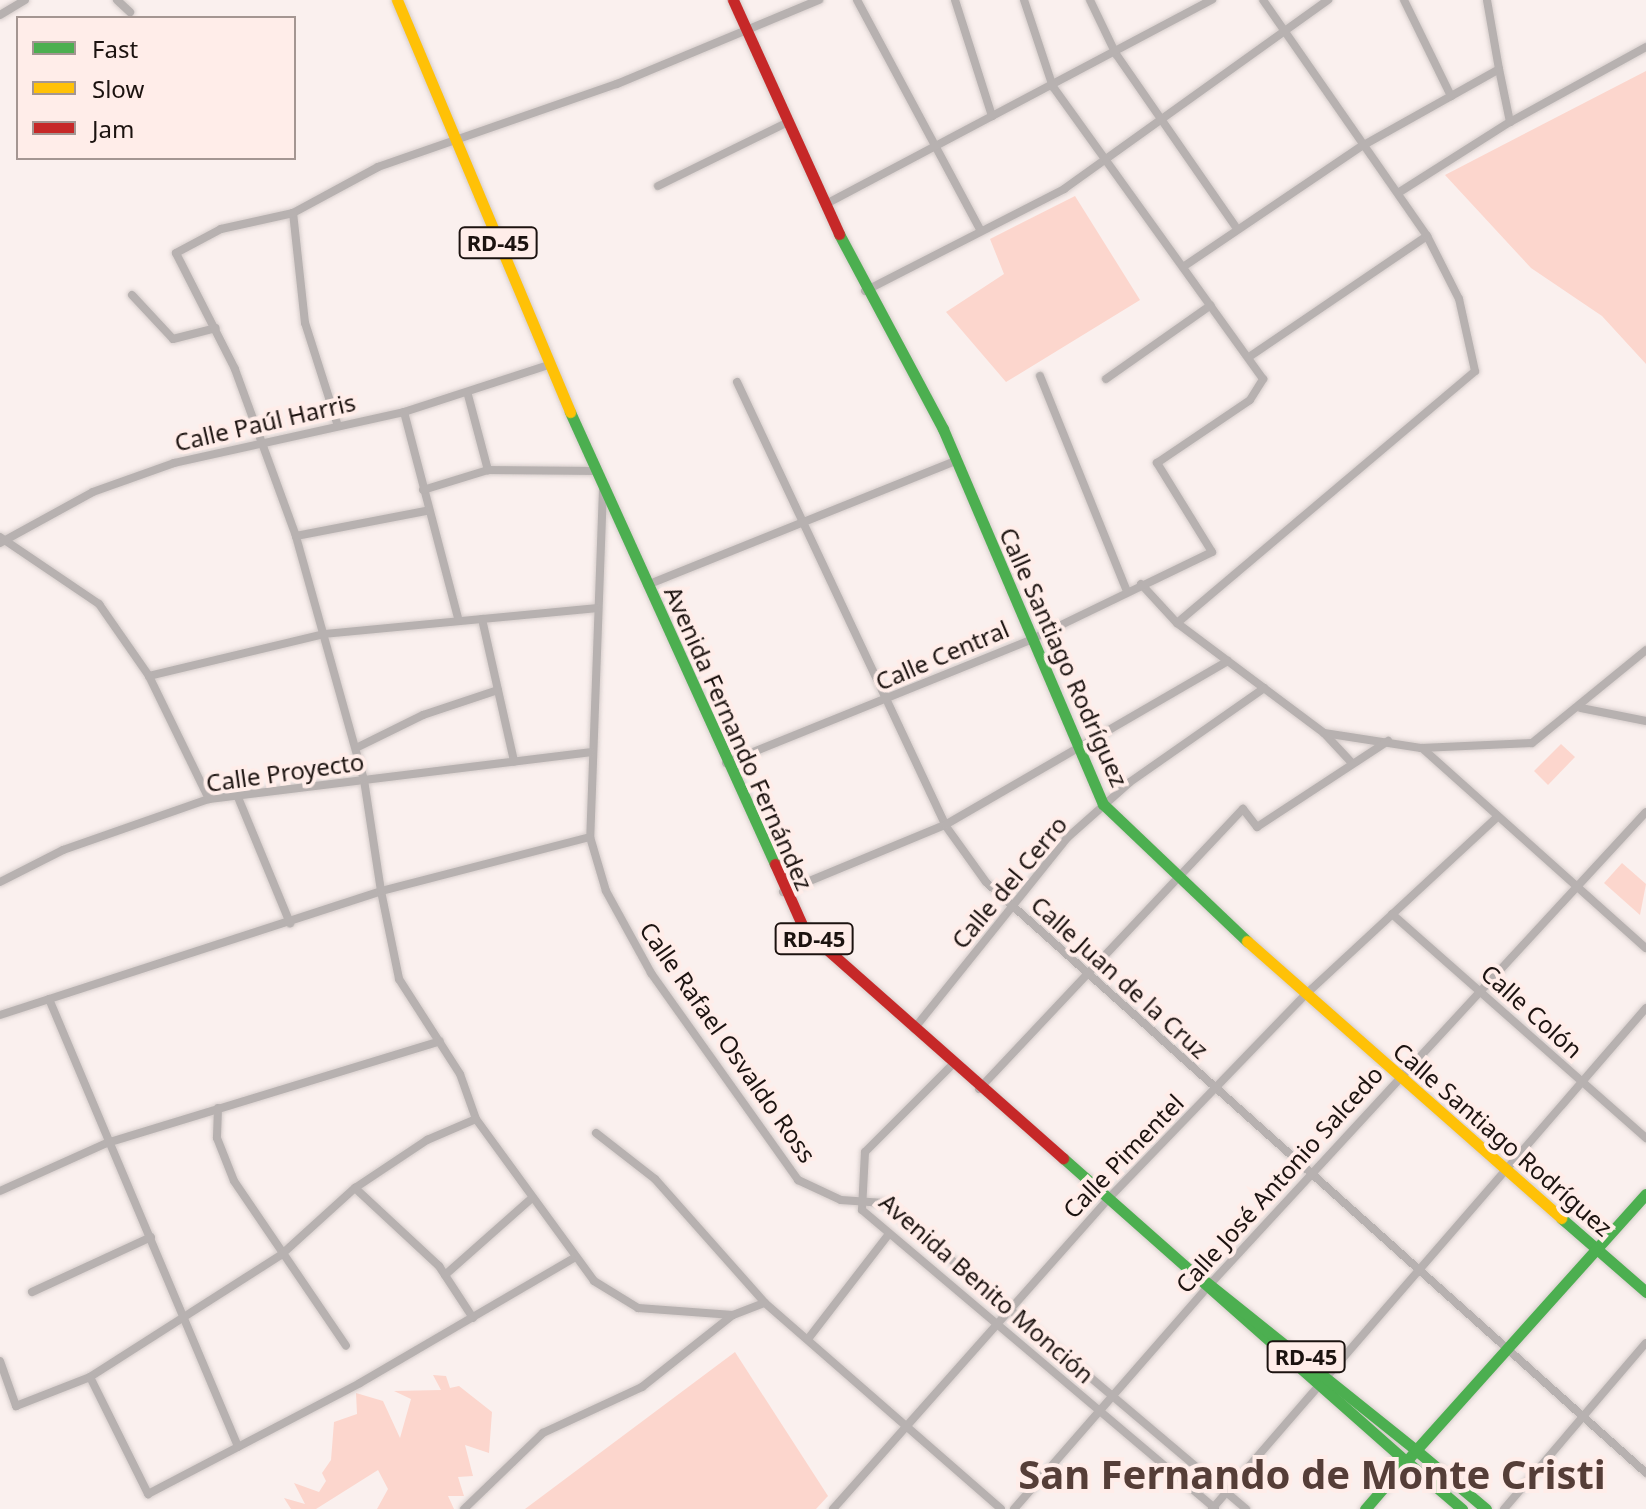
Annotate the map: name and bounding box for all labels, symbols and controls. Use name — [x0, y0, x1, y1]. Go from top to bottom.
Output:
legend — [16, 16, 296, 160]
text: Fast — [92, 32, 138, 65]
text: Slow — [92, 72, 144, 105]
text: Jam — [92, 112, 134, 145]
road number: RD-45 — [458, 225, 538, 261]
street label: Calle Paúl Harris — [172, 387, 358, 457]
street label: Calle Santiago Rodríguez — [994, 523, 1134, 791]
street label: Avenida Fernando Fernández — [659, 582, 819, 894]
street label: Calle Central — [871, 614, 1013, 696]
street label: Calle Proyecto — [204, 747, 366, 797]
street label: Calle del Cerro — [945, 810, 1073, 954]
street label: Calle Juan de la Cruz — [1026, 890, 1214, 1064]
street label: Calle Rafael Osvaldo Ross — [634, 916, 822, 1168]
road number: RD-45 — [774, 921, 854, 957]
street label: Calle Colón — [1476, 958, 1588, 1064]
street label: Calle Santiago Rodríguez — [1388, 1036, 1618, 1242]
street label: Calle José Antonio Salcedo — [1169, 1060, 1389, 1298]
street label: Calle Pimentel — [1057, 1088, 1189, 1224]
street label: Avenida Benito Monción — [874, 1187, 1100, 1389]
road number: RD-45 — [1266, 1339, 1346, 1375]
district label: San Fernando de Monte Cristi — [1018, 1450, 1606, 1498]

